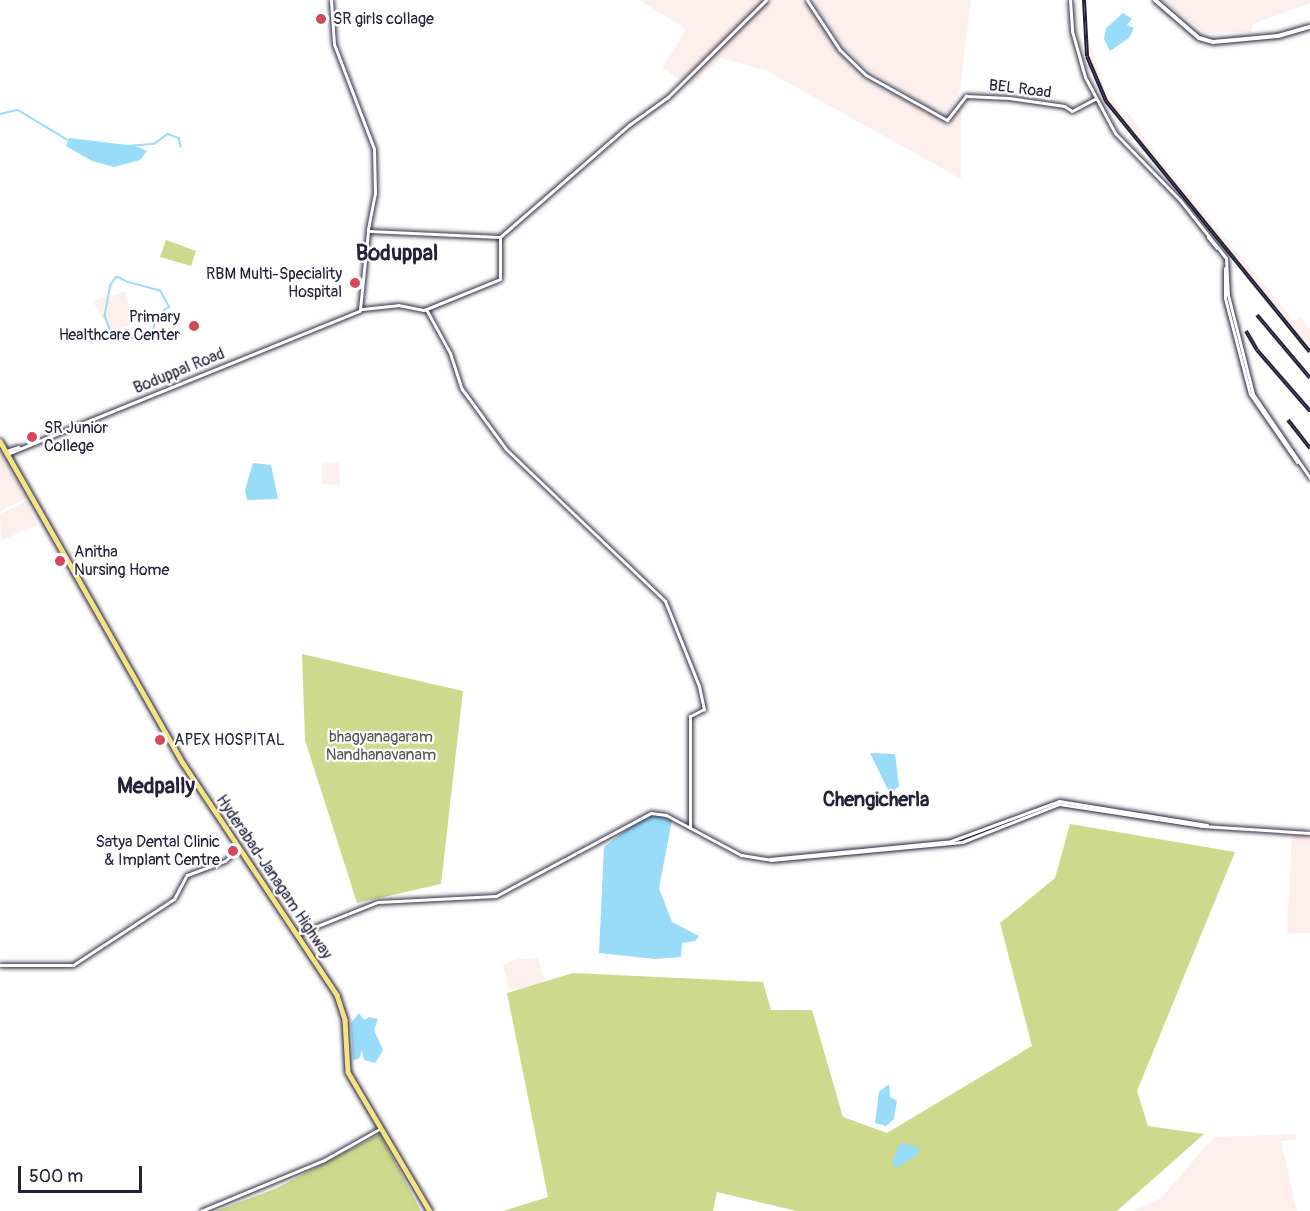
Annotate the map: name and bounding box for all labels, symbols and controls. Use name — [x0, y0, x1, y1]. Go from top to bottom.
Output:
place label: SR girls collage — [333, 9, 434, 29]
marker: SR girls collage — [314, 12, 328, 26]
street label: BEL Road — [988, 76, 1052, 102]
district label: Boduppal — [356, 241, 438, 267]
place label: RBM Multi-Speciality Hospital — [206, 264, 342, 302]
marker: RBM Multi-Speciality Hospital — [346, 274, 364, 292]
place label: Primary Healthcare Center — [59, 307, 180, 345]
marker: Primary Healthcare Center — [185, 317, 203, 335]
street label: Boduppal Road — [131, 344, 227, 398]
place label: SR Junior College — [44, 418, 108, 456]
marker: SR Junior College — [25, 430, 39, 444]
place label: Anitha Nursing Home — [74, 542, 169, 580]
marker: Anitha Nursing Home — [51, 552, 69, 570]
park label: bhagyanagaram Nandhanavanam — [326, 727, 436, 765]
place label: APEX HOSPITAL — [174, 730, 285, 750]
marker: APEX HOSPITAL — [151, 731, 169, 749]
district label: Medpally — [117, 774, 195, 800]
district label: Chengicherla — [823, 787, 929, 811]
street label: Hyderabad-Janagam Highway — [212, 791, 336, 963]
place label: Satya Dental Clinic & Implant Centre — [95, 832, 220, 870]
marker: Satya Dental Clinic & Implant Centre — [224, 842, 242, 860]
scale bar — [21, 1154, 146, 1192]
text: 500 m — [29, 1165, 83, 1188]

